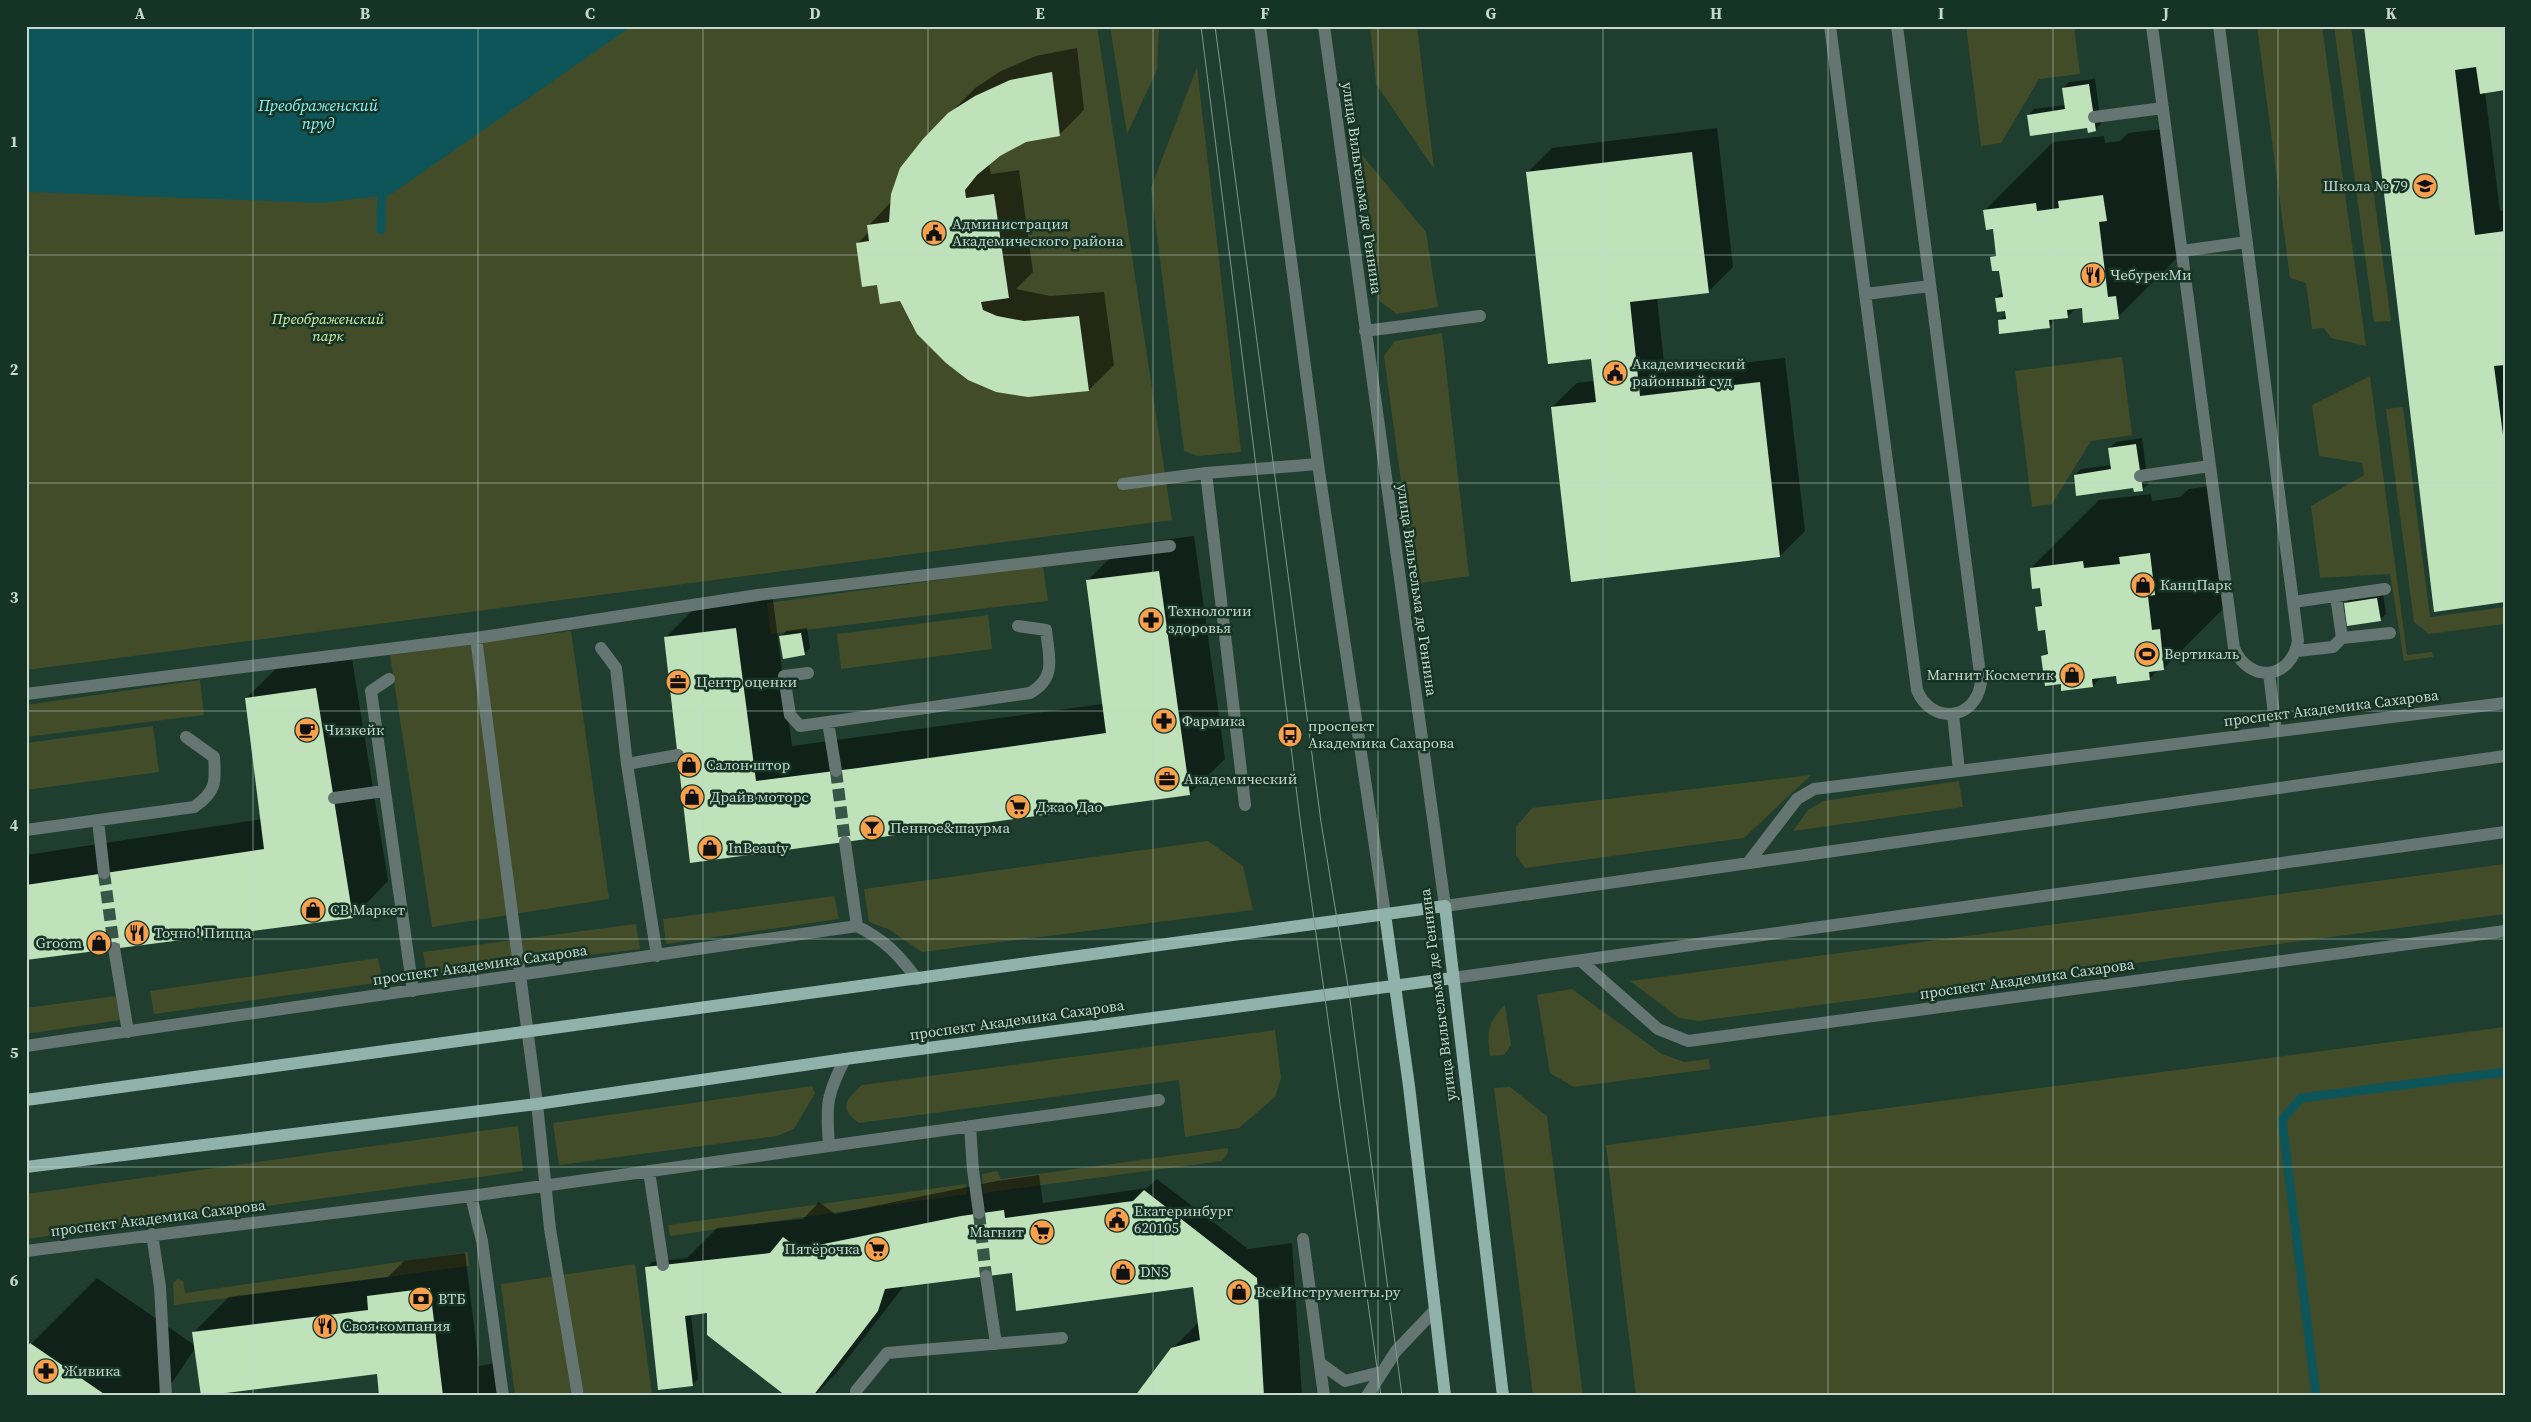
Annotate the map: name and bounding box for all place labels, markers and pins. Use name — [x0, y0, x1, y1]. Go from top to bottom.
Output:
school or university icon: Школа № 79 — [2412, 173, 2438, 199]
place label: Школа № 79 — [2323, 175, 2408, 196]
place label: Администрация Академического района — [952, 213, 1124, 251]
public building icon: Администрация Академического района — [921, 220, 947, 246]
restaurant icon: ЧебурекМи — [2080, 262, 2106, 288]
place label: ЧебурекМи — [2110, 264, 2192, 285]
place label: Академический районный суд — [1632, 353, 1746, 391]
public building icon: Академический районный суд — [1602, 360, 1628, 386]
shop icon: КанцПарк — [2130, 572, 2156, 598]
place label: КанцПарк — [2160, 574, 2233, 595]
place label: Технологии здоровья — [1168, 600, 1252, 638]
pharmacy icon: Технологии здоровья — [1138, 607, 1164, 633]
sports icon: Вертикаль — [2134, 641, 2160, 667]
place label: Вертикаль — [2164, 643, 2240, 664]
shop icon: Магнит Косметик — [2059, 662, 2085, 688]
place label: Магнит Косметик — [1927, 664, 2055, 685]
office icon: Центр оценки — [665, 669, 691, 695]
place label: Центр оценки — [696, 671, 798, 692]
pharmacy icon: Фармика — [1151, 708, 1177, 734]
place label: Фармика — [1182, 710, 1246, 731]
place label: проспект Академика Сахарова — [1308, 715, 1455, 753]
cafe icon: Чизкейк — [294, 717, 320, 743]
place label: Чизкейк — [324, 719, 385, 740]
bus stop icon: проспект Академика Сахарова — [1277, 722, 1303, 748]
shop icon: Салон штор — [676, 752, 702, 778]
place label: Салон штор — [706, 754, 791, 775]
office icon: Академический — [1154, 766, 1180, 792]
place label: Академический — [1184, 768, 1298, 789]
shop icon: Драйв моторс — [679, 784, 705, 810]
place label: Драйв моторс — [710, 786, 809, 807]
supermarket icon: Джао Дао — [1005, 794, 1031, 820]
place label: Джао Дао — [1036, 796, 1103, 817]
bar icon: Пенное&шаурма — [859, 815, 885, 841]
place label: Пенное&шаурма — [890, 817, 1010, 838]
shop icon: InBeauty — [697, 835, 723, 861]
place label: InBeauty — [728, 837, 789, 858]
shop icon: СВ Маркет — [300, 897, 326, 923]
place label: СВ Маркет — [330, 899, 405, 920]
restaurant icon: Точно! Пицца — [124, 920, 150, 946]
place label: Точно! Пицца — [154, 922, 252, 943]
shop icon: Groom — [86, 930, 112, 956]
place label: Groom — [36, 932, 82, 953]
place label: Екатеринбург 620105 — [1134, 1200, 1233, 1238]
public building icon: Екатеринбург 620105 — [1104, 1207, 1130, 1233]
supermarket icon: Магнит — [1029, 1219, 1055, 1245]
place label: Магнит — [970, 1221, 1024, 1242]
supermarket icon: Пятёрочка — [864, 1236, 890, 1262]
place label: Пятёрочка — [784, 1238, 860, 1259]
shop icon: DNS — [1110, 1259, 1136, 1285]
place label: DNS — [1140, 1261, 1169, 1282]
shop icon: ВсеИнструменты.ру — [1226, 1279, 1252, 1305]
place label: ВсеИнструменты.ру — [1256, 1281, 1401, 1302]
bank icon: ВТБ — [408, 1286, 434, 1312]
place label: ВТБ — [438, 1288, 465, 1309]
restaurant icon: Своя компания — [312, 1313, 338, 1339]
place label: Своя компания — [342, 1315, 450, 1336]
pharmacy icon: Живика — [33, 1358, 59, 1384]
place label: Живика — [64, 1360, 121, 1381]

